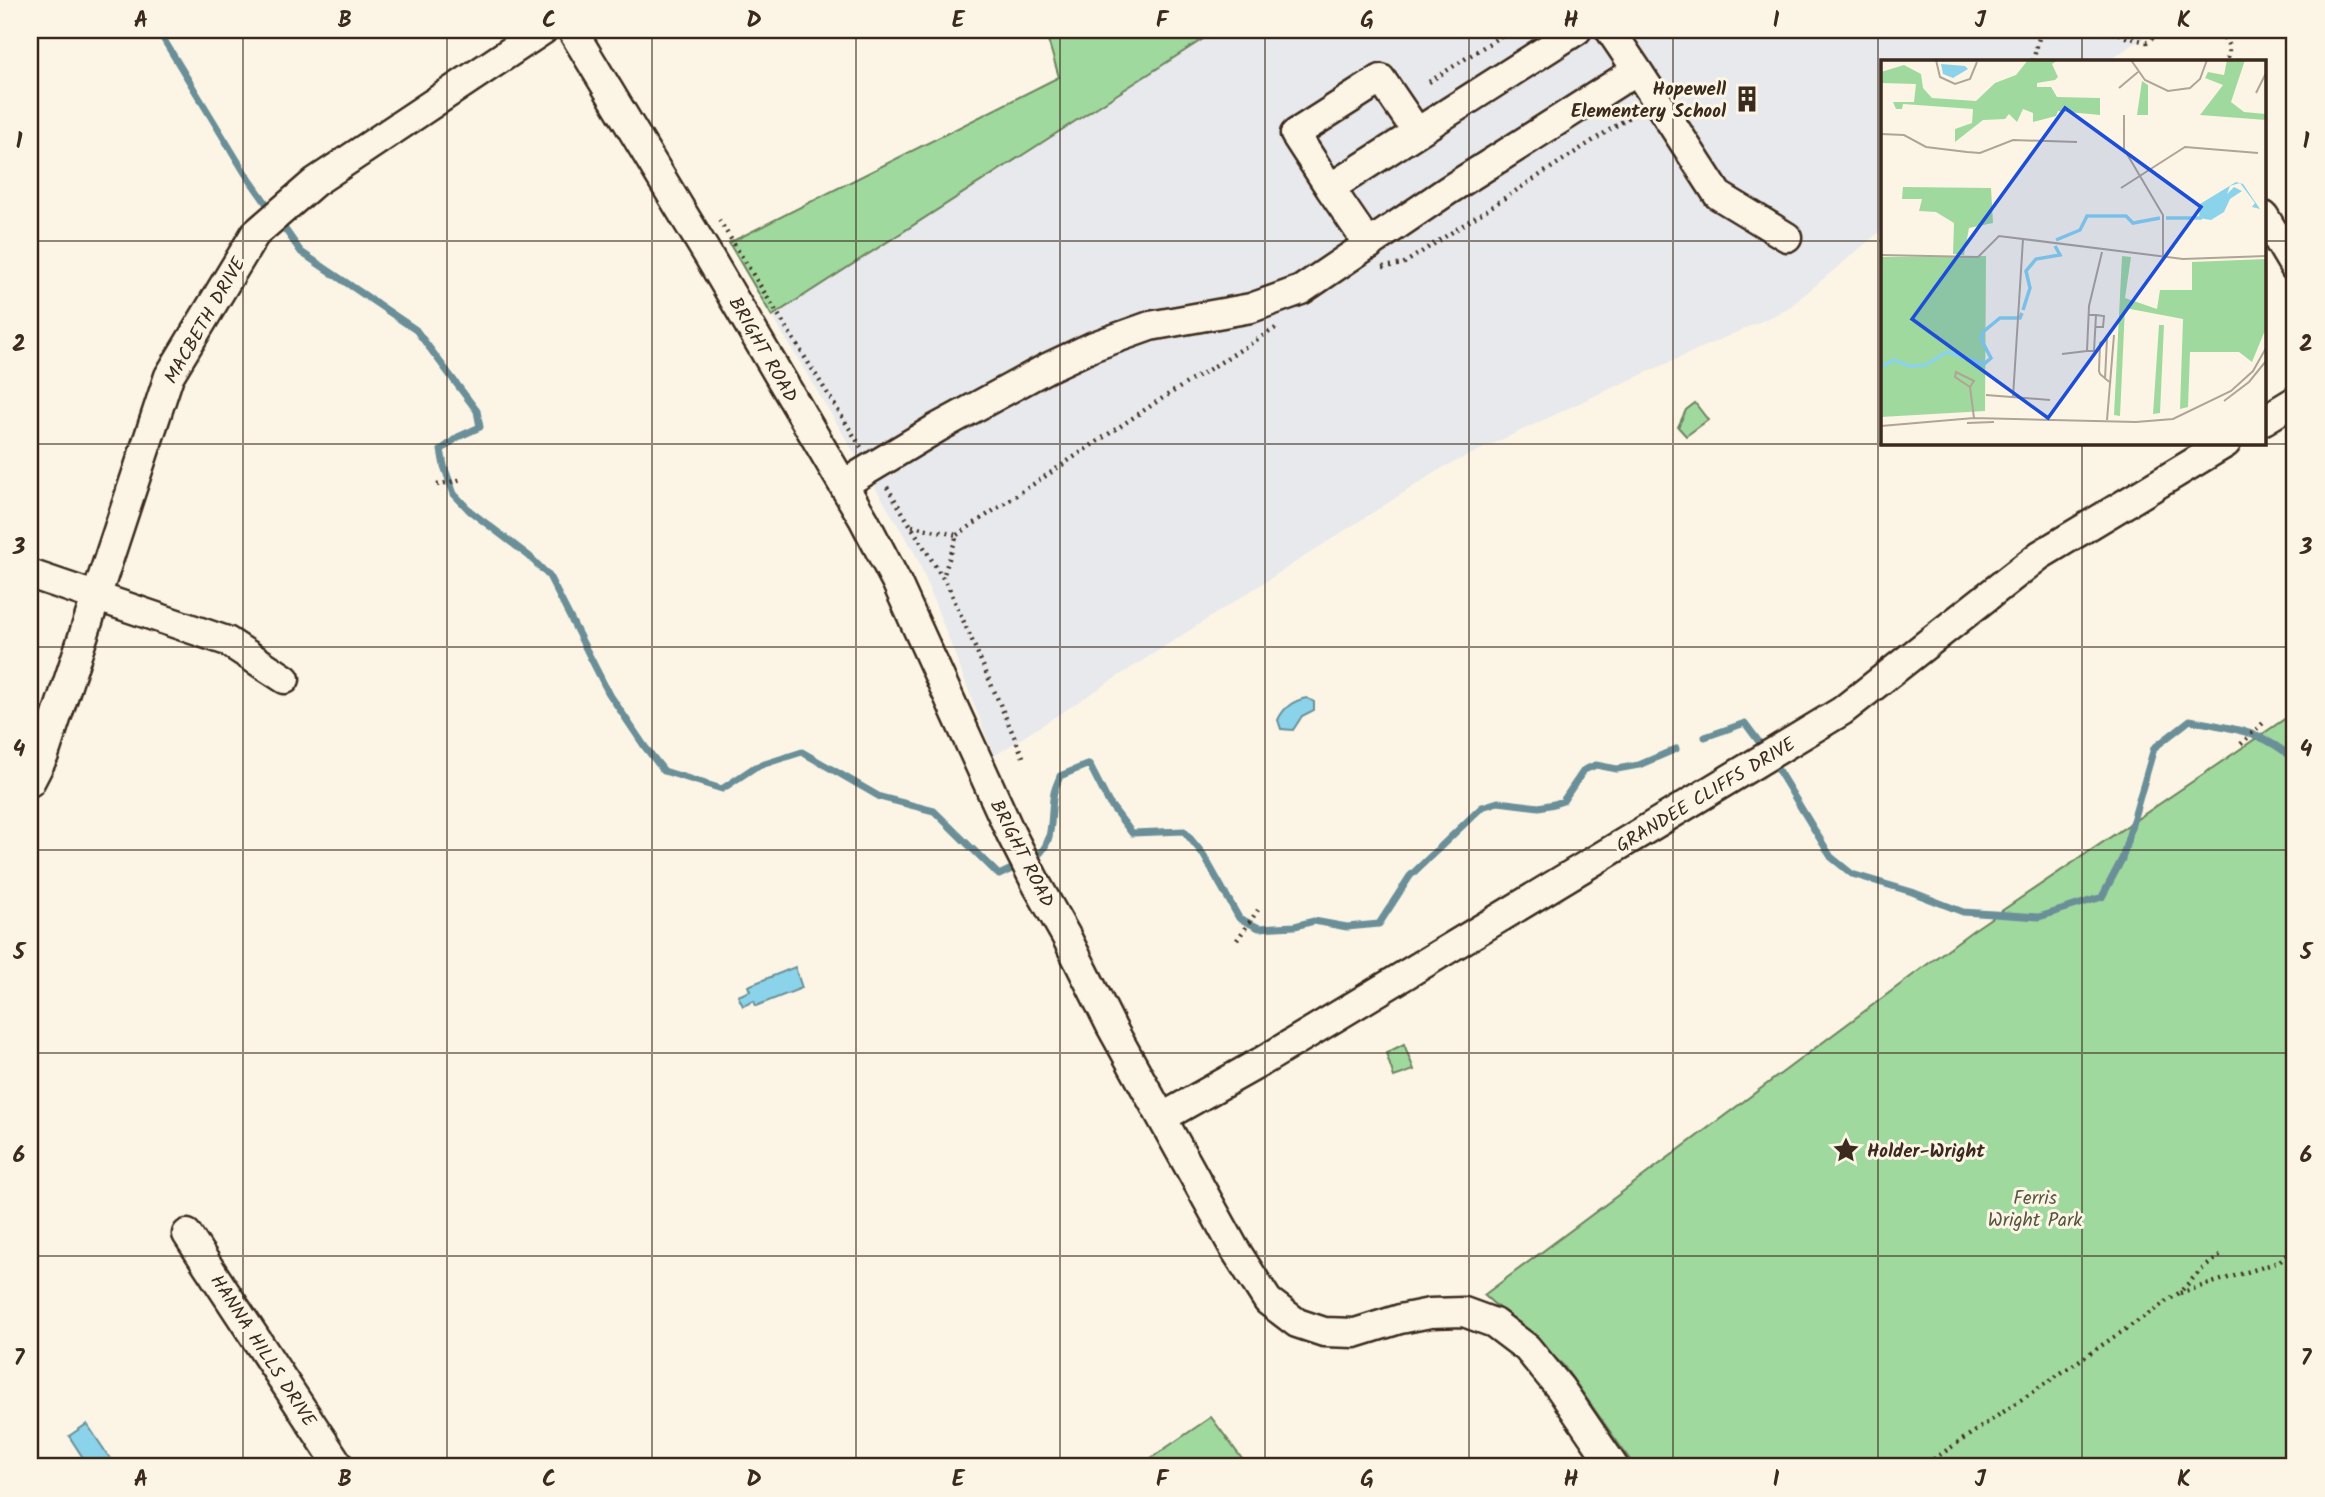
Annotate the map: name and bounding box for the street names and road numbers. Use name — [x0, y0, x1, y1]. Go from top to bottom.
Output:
street label: MACBETH DRIVE — [157, 251, 255, 390]
street label: BRIGHT ROAD — [720, 292, 805, 408]
street label: GRANDEE CLIFFS DRIVE — [1610, 730, 1802, 861]
street label: BRIGHT ROAD — [981, 795, 1061, 913]
street label: HANNA HILLS DRIVE — [202, 1269, 324, 1434]

